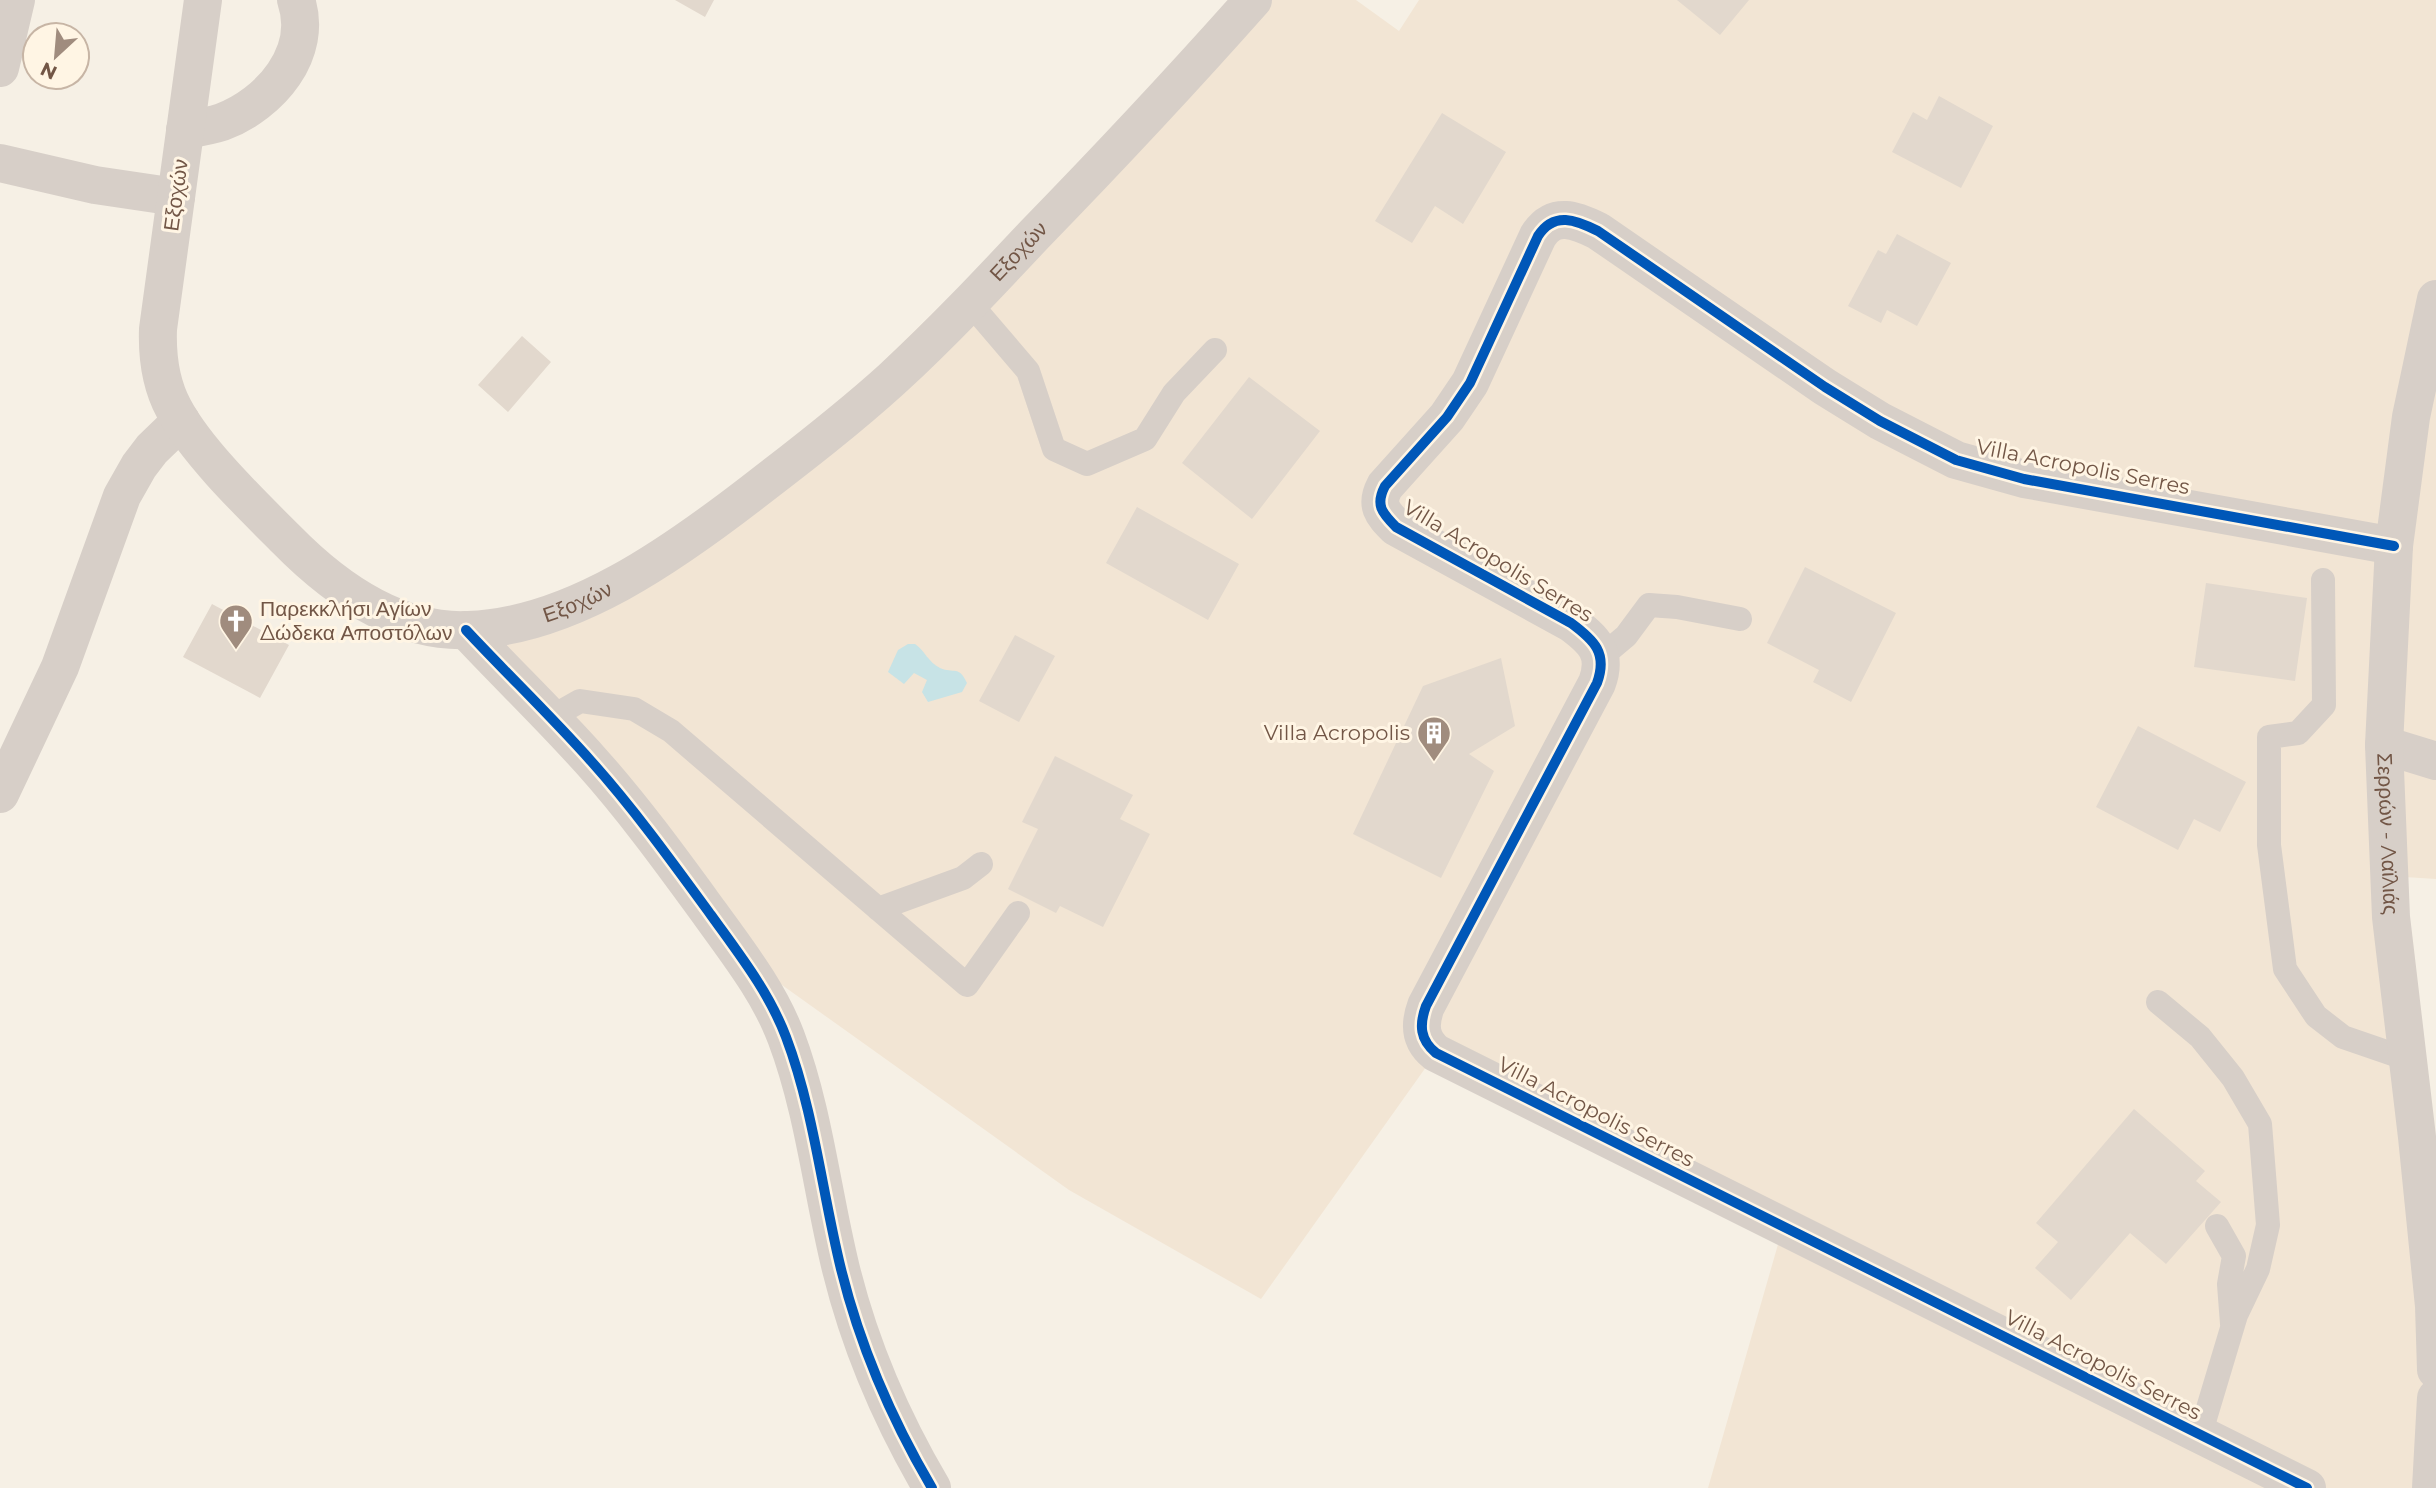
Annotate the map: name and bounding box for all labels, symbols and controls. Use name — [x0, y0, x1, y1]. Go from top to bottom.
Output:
north arrow — [21, 21, 91, 91]
text: N — [37, 57, 61, 85]
street label: Εξοχών — [158, 157, 193, 233]
street label: Εξοχών — [984, 216, 1052, 286]
street label: Villa Acropolis Serres — [1974, 434, 2192, 499]
street label: Villa Acropolis Serres — [1399, 494, 1598, 627]
street label: Εξοχών — [540, 576, 616, 627]
place label: Παρεκκλήσι Αγίων Δώδεκα Αποστόλων — [260, 596, 452, 645]
church icon: Παρεκκλήσι Αγίων Δώδεκα Αποστόλων — [217, 602, 255, 651]
building icon: Villa Acropolis — [1415, 714, 1453, 763]
place label: Villa Acropolis — [1264, 720, 1410, 745]
street label: Σερρών - Λαϊλιάς — [2372, 752, 2404, 915]
street label: Villa Acropolis Serres — [1494, 1051, 1698, 1172]
street label: Villa Acropolis Serres — [2001, 1304, 2205, 1425]

